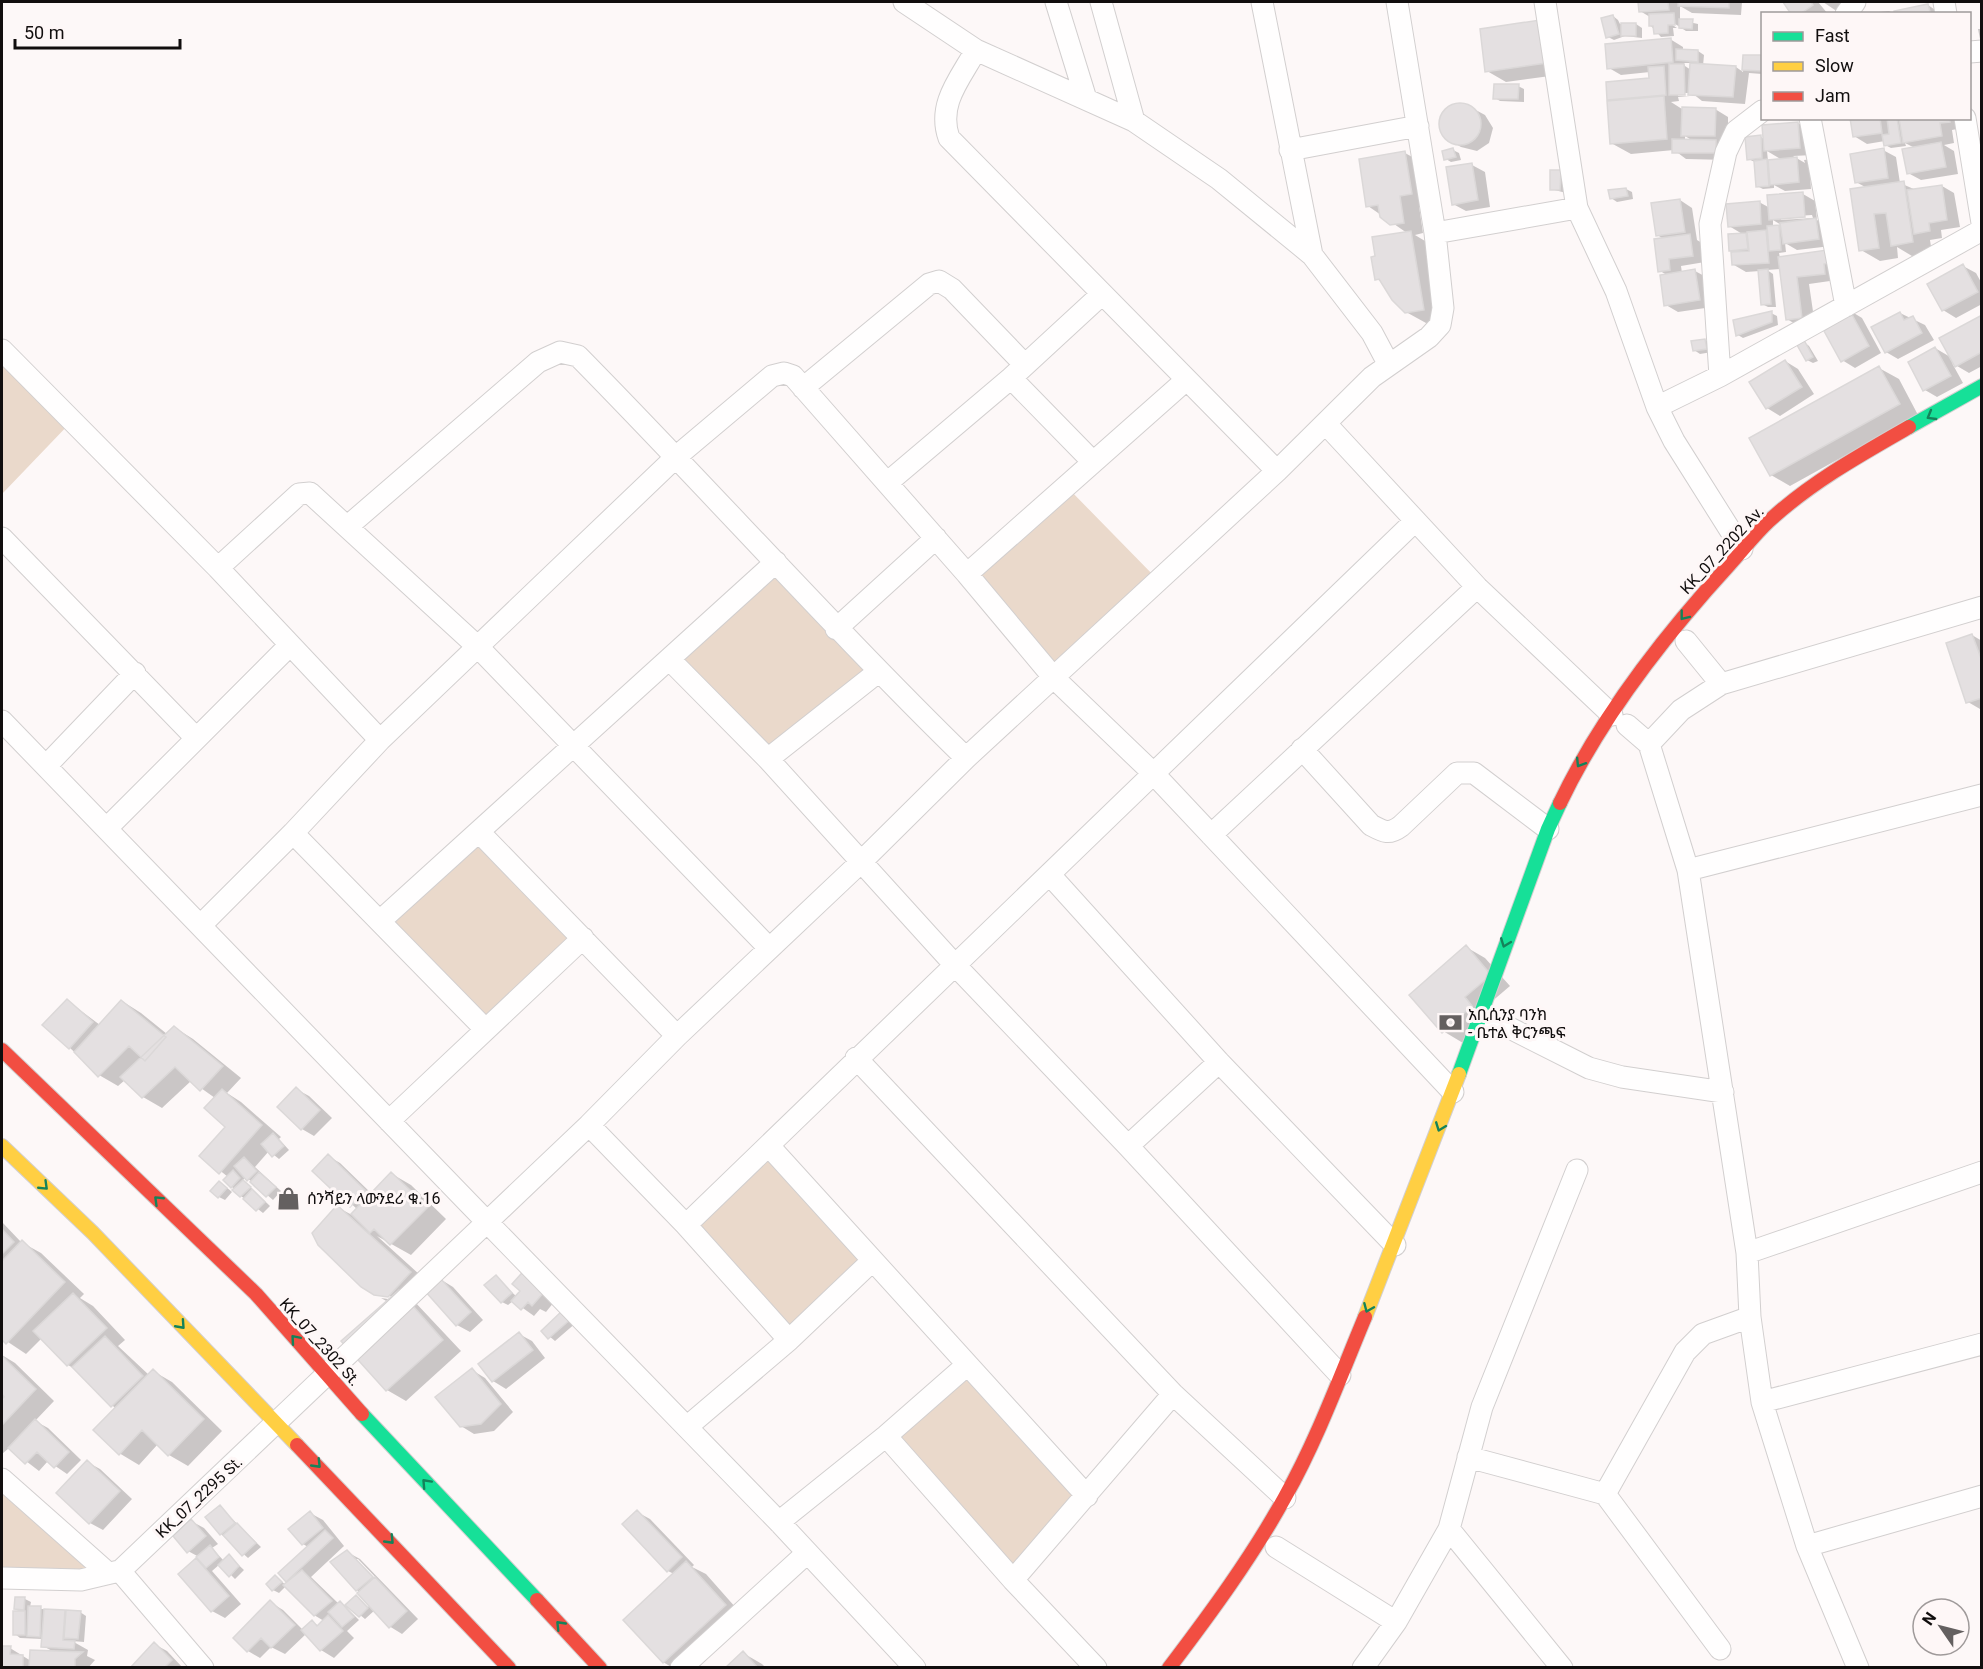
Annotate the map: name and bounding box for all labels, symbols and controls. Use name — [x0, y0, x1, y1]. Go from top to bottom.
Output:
scale bar — [15, 12, 180, 50]
legend — [1761, 12, 1971, 120]
text: 50 m — [24, 22, 64, 43]
text: Fast — [1815, 25, 1850, 46]
text: Slow — [1815, 55, 1854, 76]
text: Jam — [1815, 85, 1851, 106]
one-way arrow — [1927, 408, 1937, 420]
street label: KK_07_2202 Av. — [1676, 502, 1768, 598]
one-way arrow — [1681, 609, 1692, 620]
one-way arrow — [1577, 757, 1588, 768]
one-way arrow — [1500, 937, 1513, 948]
place label: አቢሲንያ ባንክ - ቤተል ቅርንጫፍ — [1468, 1005, 1566, 1042]
bank icon: አቢሲንያ ባንክ - ቤተል ቅርንጫፍ — [1437, 1010, 1463, 1036]
one-way arrow — [1435, 1121, 1447, 1132]
one-way arrow — [37, 1179, 47, 1190]
shop icon: ሰንሻይን ላውንደሪ ቁ.16 — [276, 1185, 302, 1211]
place label: ሰንሻይን ላውንደሪ ቁ.16 — [307, 1189, 441, 1208]
one-way arrow — [154, 1197, 165, 1208]
street label: KK_07_2302 St. — [276, 1294, 364, 1390]
one-way arrow — [1363, 1302, 1375, 1313]
one-way arrow — [173, 1318, 184, 1329]
one-way arrow — [291, 1335, 302, 1346]
street label: KK_07_2295 St. — [152, 1452, 246, 1542]
one-way arrow — [310, 1458, 321, 1468]
one-way arrow — [422, 1479, 433, 1490]
one-way arrow — [383, 1533, 394, 1544]
north arrow — [1911, 1597, 1971, 1657]
text: N — [1918, 1609, 1940, 1629]
one-way arrow — [556, 1622, 567, 1632]

